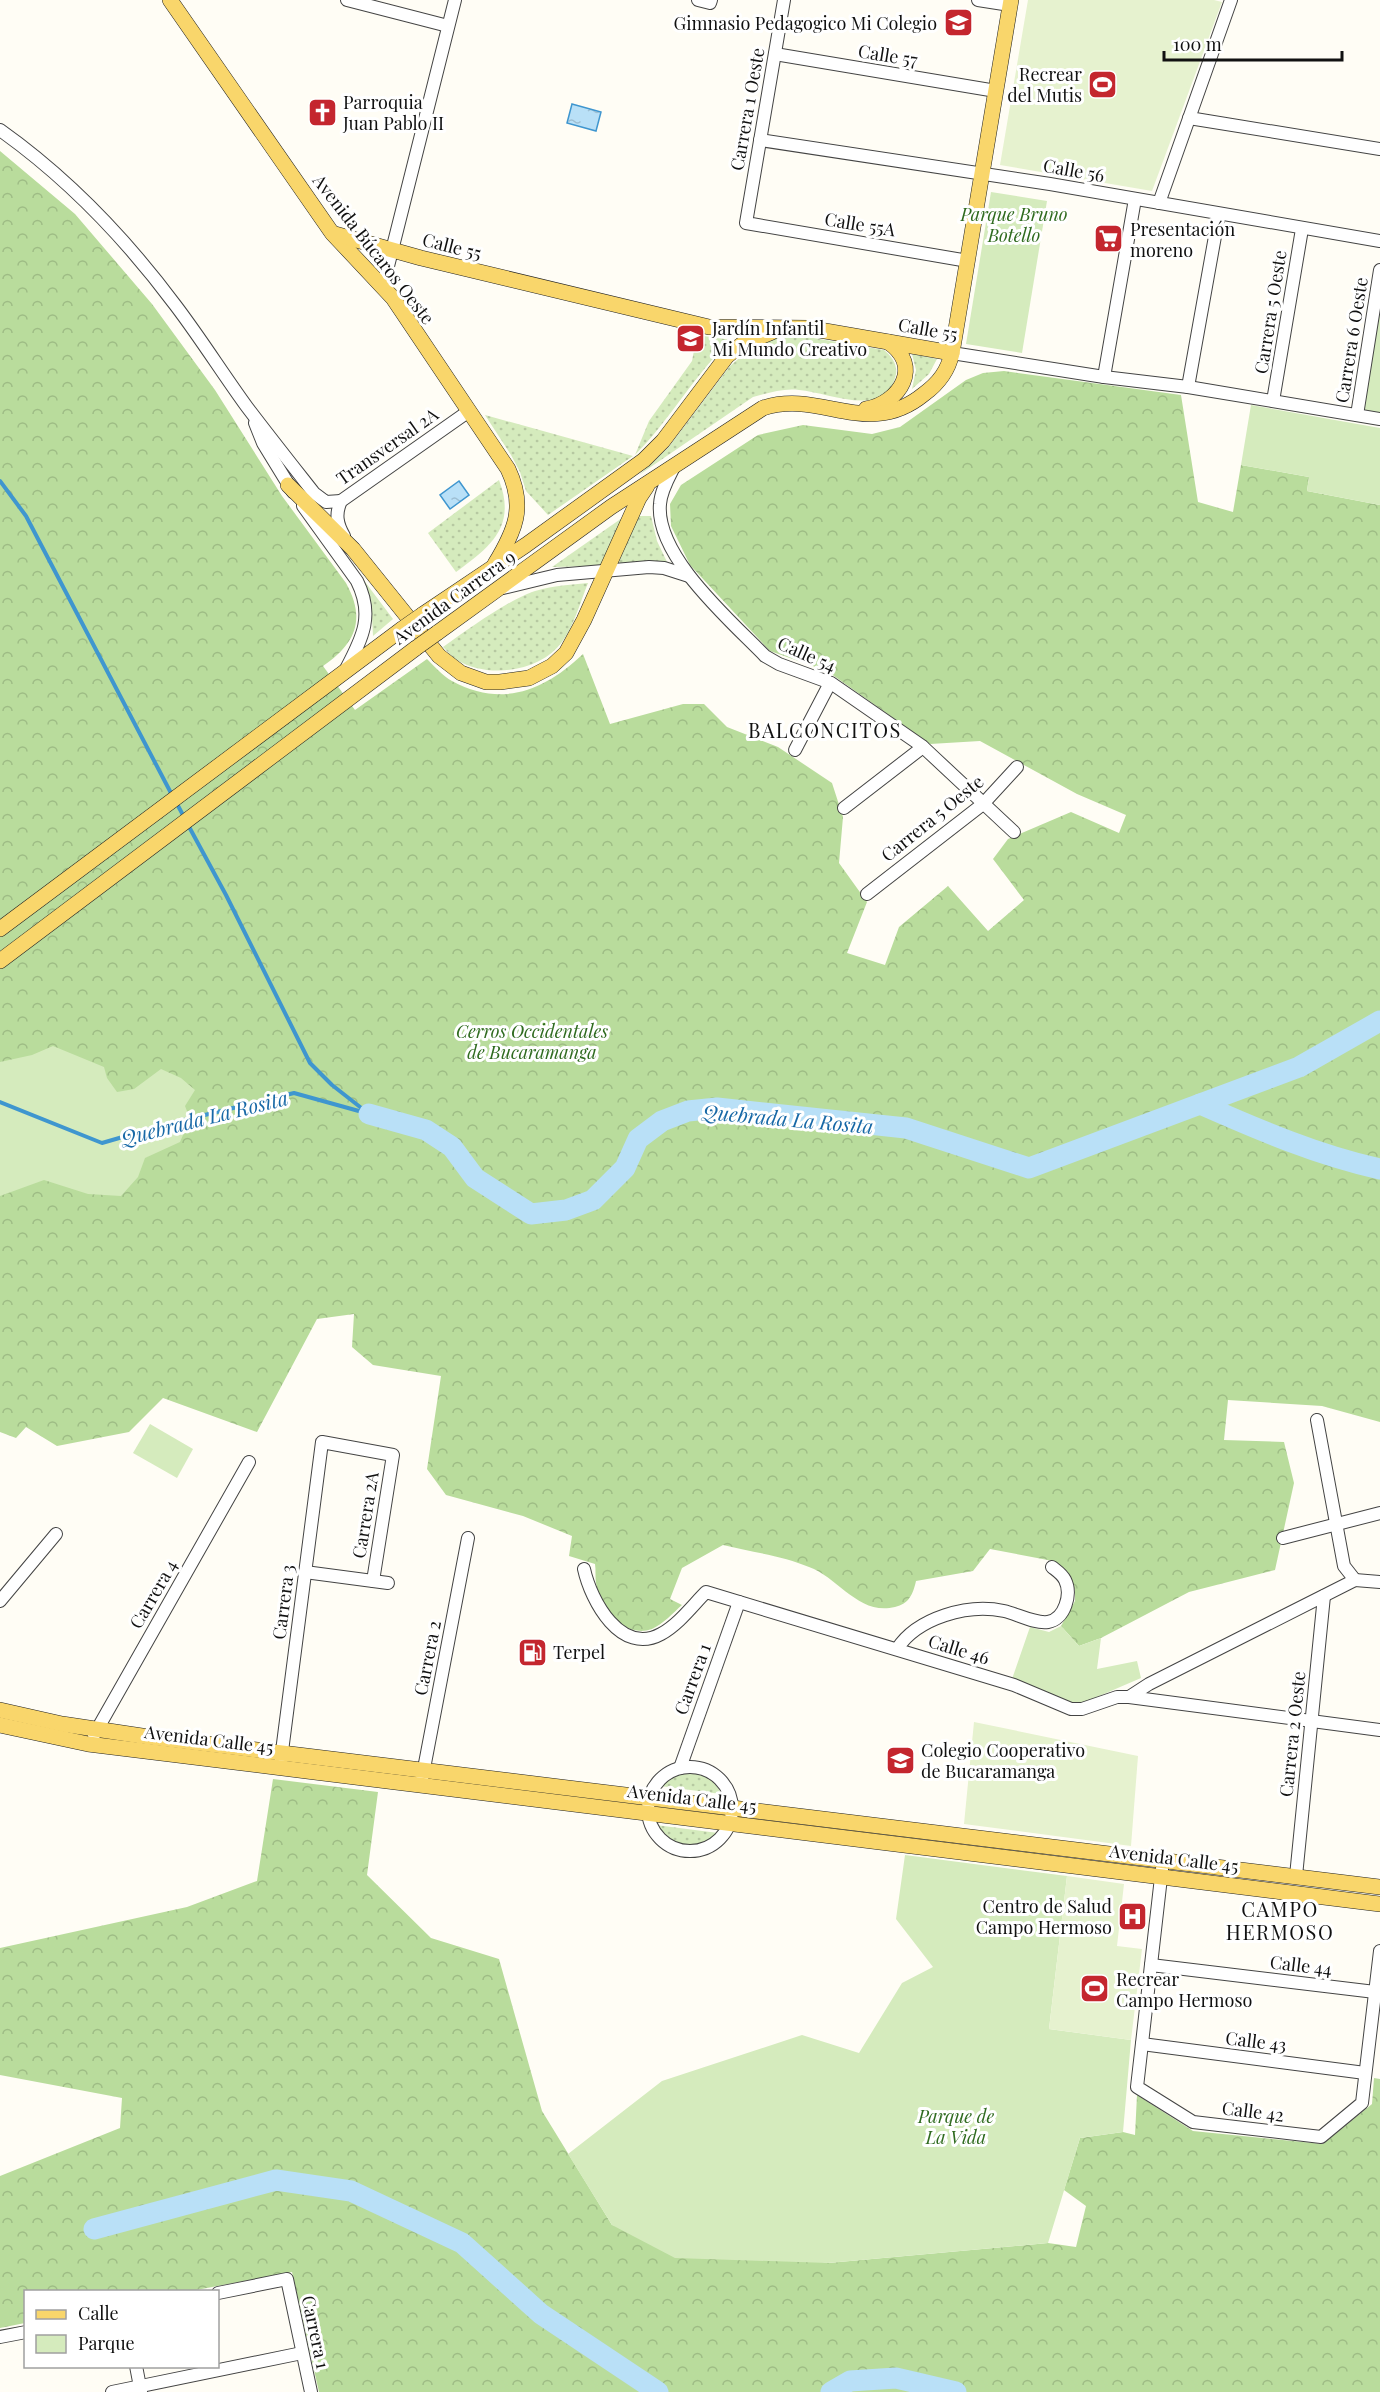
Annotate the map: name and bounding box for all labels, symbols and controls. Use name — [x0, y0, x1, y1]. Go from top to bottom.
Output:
school or university icon: Gimnasio Pedagogico Mi Colegio — [942, 7, 974, 39]
place label: Gimnasio Pedagogico Mi Colegio — [674, 11, 937, 35]
scale bar — [1164, 24, 1342, 62]
text: 100 m — [1173, 32, 1222, 56]
street label: Calle 57 — [857, 38, 920, 72]
street label: Carrera 1 Oeste — [724, 46, 770, 172]
place label: Recrear del Mutis — [1007, 62, 1082, 107]
sports icon: Recrear del Mutis — [1087, 68, 1119, 100]
place label: Parroquia Juan Pablo II — [342, 90, 444, 135]
church icon: Parroquia Juan Pablo II — [306, 96, 338, 128]
street label: Calle 56 — [1041, 153, 1107, 187]
street label: Avenida Búcaros Oeste — [307, 168, 440, 329]
park label: Parque Bruno Botello — [959, 202, 1068, 247]
street label: Calle 55A — [823, 207, 898, 242]
place label: Presentación moreno — [1130, 217, 1235, 262]
supermarket icon: Presentación moreno — [1093, 223, 1125, 255]
street label: Calle 55 — [420, 227, 484, 265]
street label: Carrera 5 Oeste — [1248, 248, 1292, 376]
street label: Carrera 6 Oeste — [1329, 275, 1373, 405]
street label: Calle 55 — [896, 312, 960, 346]
place label: Jardín Infantil Mi Mundo Creativo — [711, 316, 867, 361]
school or university icon: Jardín Infantil Mi Mundo Creativo — [675, 322, 707, 354]
street label: Transversal 2A — [331, 402, 443, 490]
street label: Avenida Carrera 9 — [387, 545, 520, 650]
street label: Calle 54 — [774, 631, 840, 677]
district label: BALCONCITOS — [748, 716, 902, 743]
street label: Carrera 5 Oeste — [876, 769, 988, 867]
park label: Cerros Occidentales de Bucaramanga — [456, 1019, 608, 1064]
water label: Quebrada La Rosita — [116, 1083, 291, 1151]
water label: Quebrada La Rosita — [700, 1097, 875, 1139]
street label: Carrera 2A — [346, 1469, 384, 1560]
street label: Carrera 4 — [124, 1555, 182, 1633]
street label: Carrera 3 — [266, 1563, 300, 1641]
street label: Carrera 2 — [408, 1618, 446, 1698]
street label: Calle 46 — [925, 1628, 993, 1670]
fuel station icon: Terpel — [516, 1636, 548, 1668]
place label: Terpel — [553, 1640, 605, 1664]
street label: Carrera 1 — [668, 1640, 716, 1718]
street label: Carrera 2 Oeste — [1273, 1670, 1311, 1798]
street label: Avenida Calle 45 — [142, 1719, 275, 1759]
place label: Colegio Cooperativo de Bucaramanga — [921, 1738, 1085, 1783]
school or university icon: Colegio Cooperativo de Bucaramanga — [884, 1744, 916, 1776]
street label: Avenida Calle 45 — [625, 1778, 758, 1818]
street label: Avenida Calle 45 — [1107, 1838, 1240, 1878]
place label: Centro de Salud Campo Hermoso — [976, 1894, 1113, 1939]
district label: CAMPO HERMOSO — [1226, 1895, 1334, 1945]
hospital icon: Centro de Salud Campo Hermoso — [1117, 1900, 1149, 1932]
street label: Calle 44 — [1269, 1949, 1334, 1981]
place label: Recrear Campo Hermoso — [1116, 1967, 1252, 2012]
sports icon: Recrear Campo Hermoso — [1079, 1973, 1111, 2005]
street label: Calle 43 — [1224, 2025, 1288, 2057]
street label: Calle 42 — [1221, 2095, 1285, 2127]
park label: Parque de La Vida — [917, 2104, 994, 2149]
legend — [24, 2290, 219, 2368]
street label: Carrera 1 — [297, 2293, 336, 2371]
text: Calle — [78, 2301, 119, 2325]
text: Parque — [78, 2331, 135, 2355]

